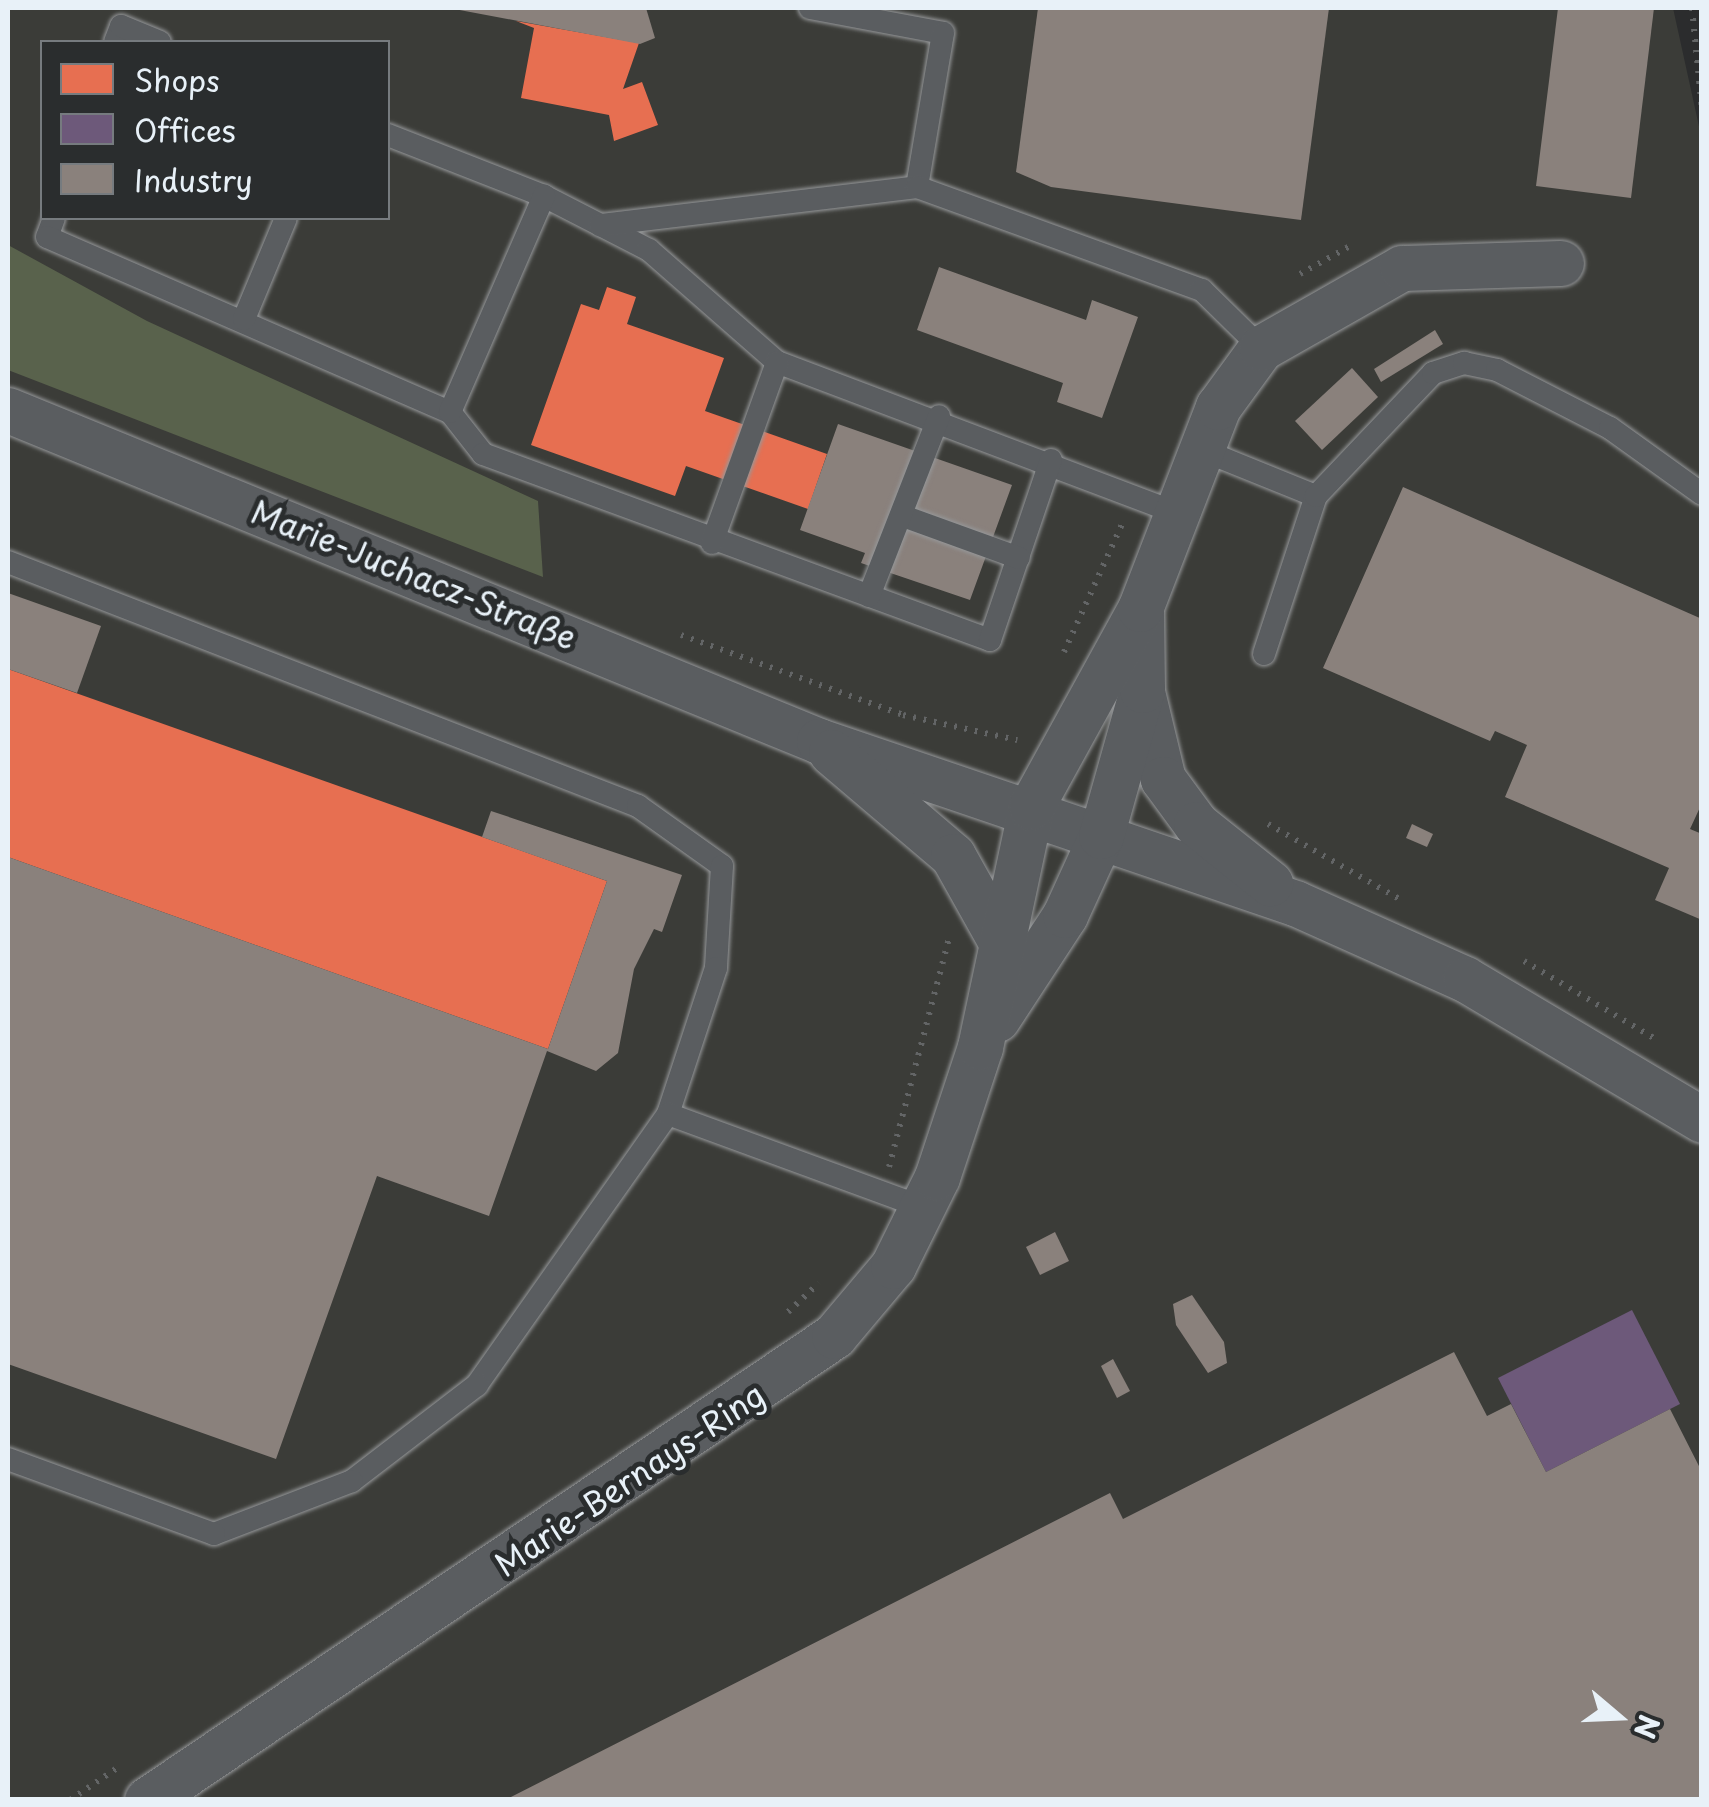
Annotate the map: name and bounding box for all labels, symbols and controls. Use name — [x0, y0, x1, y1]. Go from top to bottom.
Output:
legend — [40, 40, 390, 220]
text: Shops — [134, 57, 220, 102]
text: Offices — [134, 107, 236, 152]
text: Industry — [134, 157, 253, 202]
street label: Marie-Juchacz-Straße — [246, 491, 582, 657]
street label: Marie-Bernays-Ring — [487, 1375, 771, 1583]
north arrow — [1569, 1667, 1669, 1767]
text: N — [1624, 1709, 1672, 1744]

